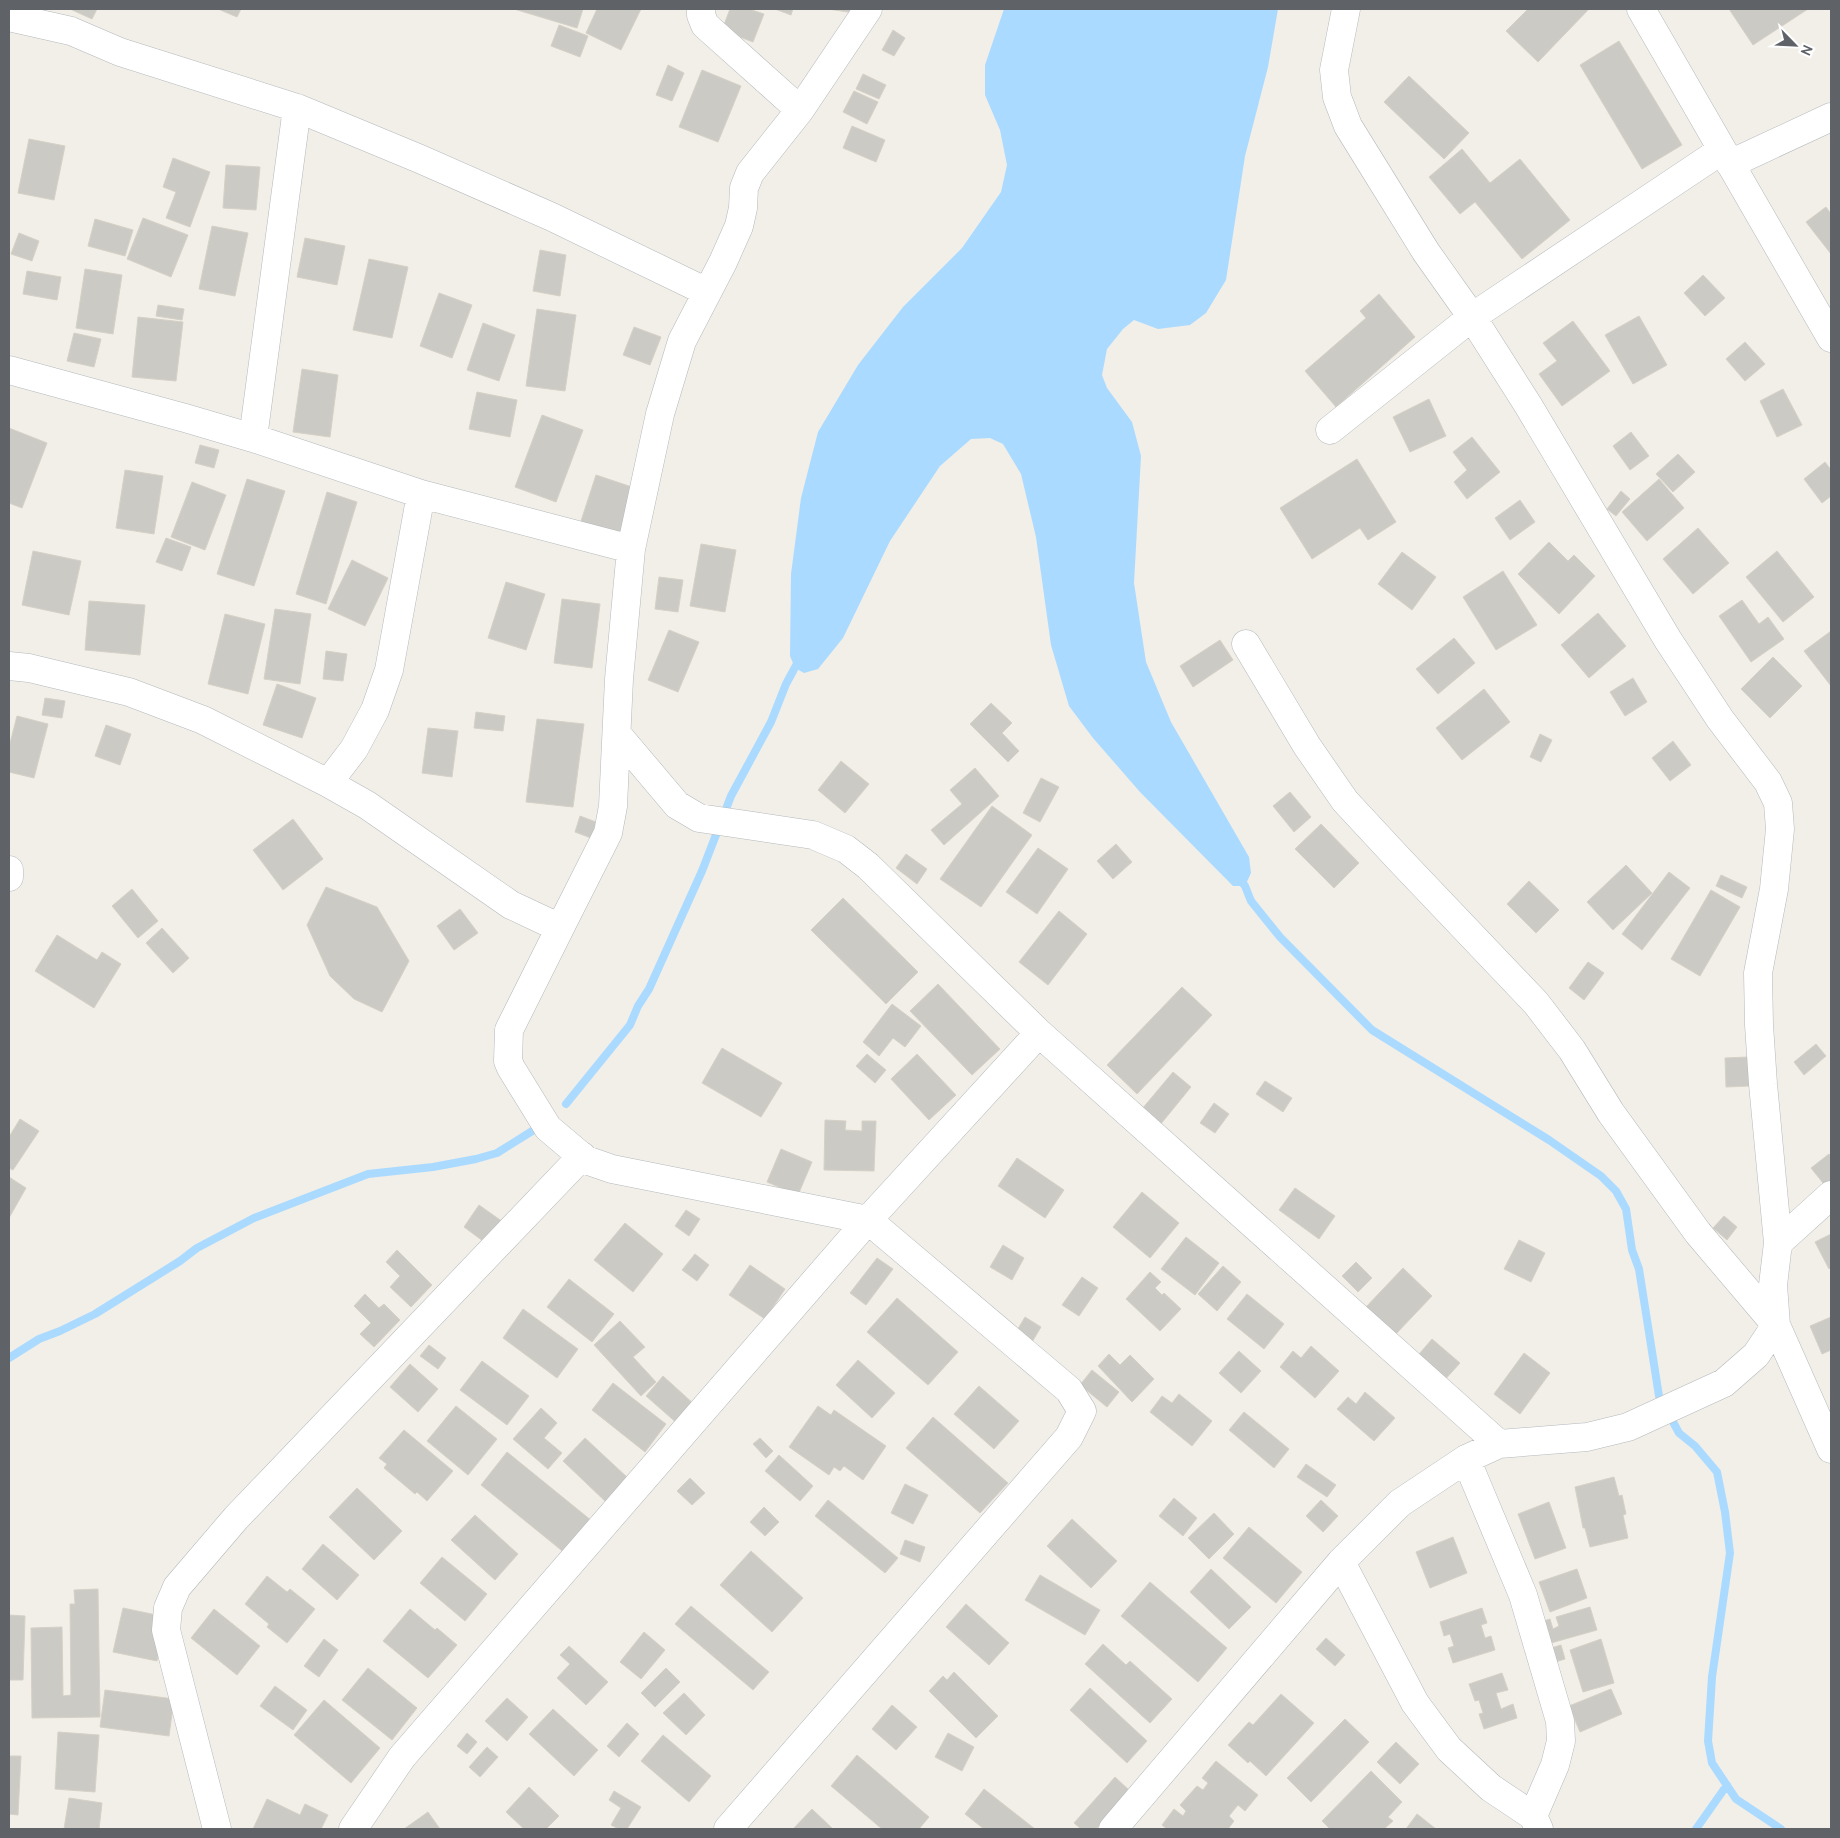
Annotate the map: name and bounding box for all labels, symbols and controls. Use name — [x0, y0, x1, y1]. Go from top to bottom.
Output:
north arrow — [1770, 20, 1820, 70]
text: N — [1797, 42, 1817, 58]

